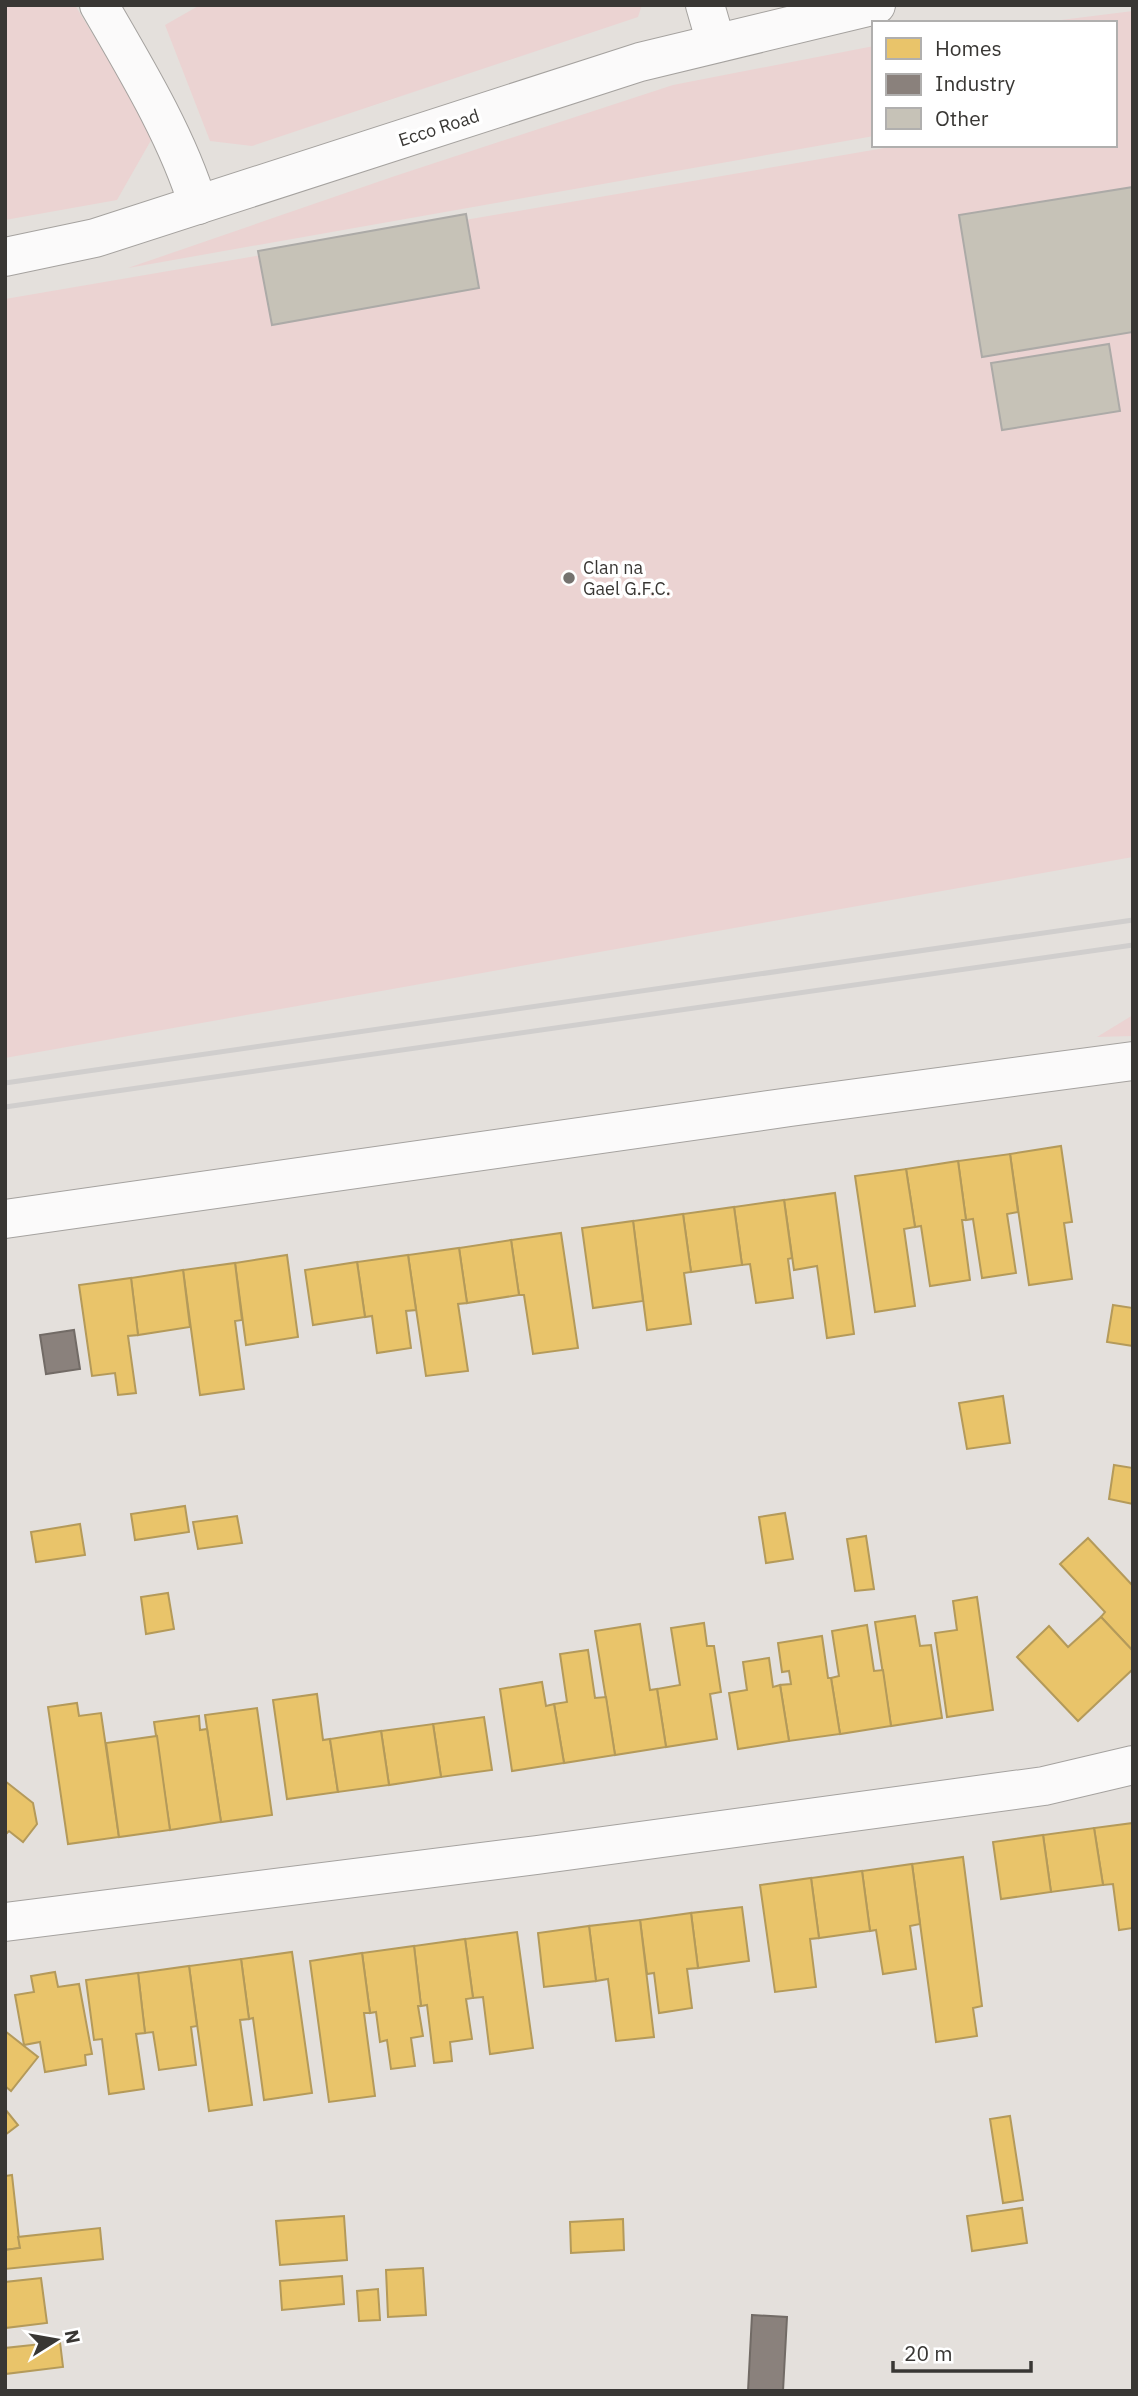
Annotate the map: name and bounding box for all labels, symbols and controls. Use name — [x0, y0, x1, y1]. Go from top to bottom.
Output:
legend — [872, 21, 1117, 147]
text: Homes — [935, 34, 1002, 62]
text: Industry — [935, 69, 1016, 97]
street label: Ecco Road — [395, 104, 482, 151]
text: Other — [935, 104, 989, 132]
place label: Clan na Gael G.F.C. — [583, 556, 671, 600]
marker: Clan na Gael G.F.C. — [561, 570, 577, 586]
north arrow — [21, 2305, 91, 2375]
text: N — [60, 2328, 86, 2346]
scale bar — [893, 2330, 1031, 2374]
text: 20 m — [904, 2339, 953, 2367]

